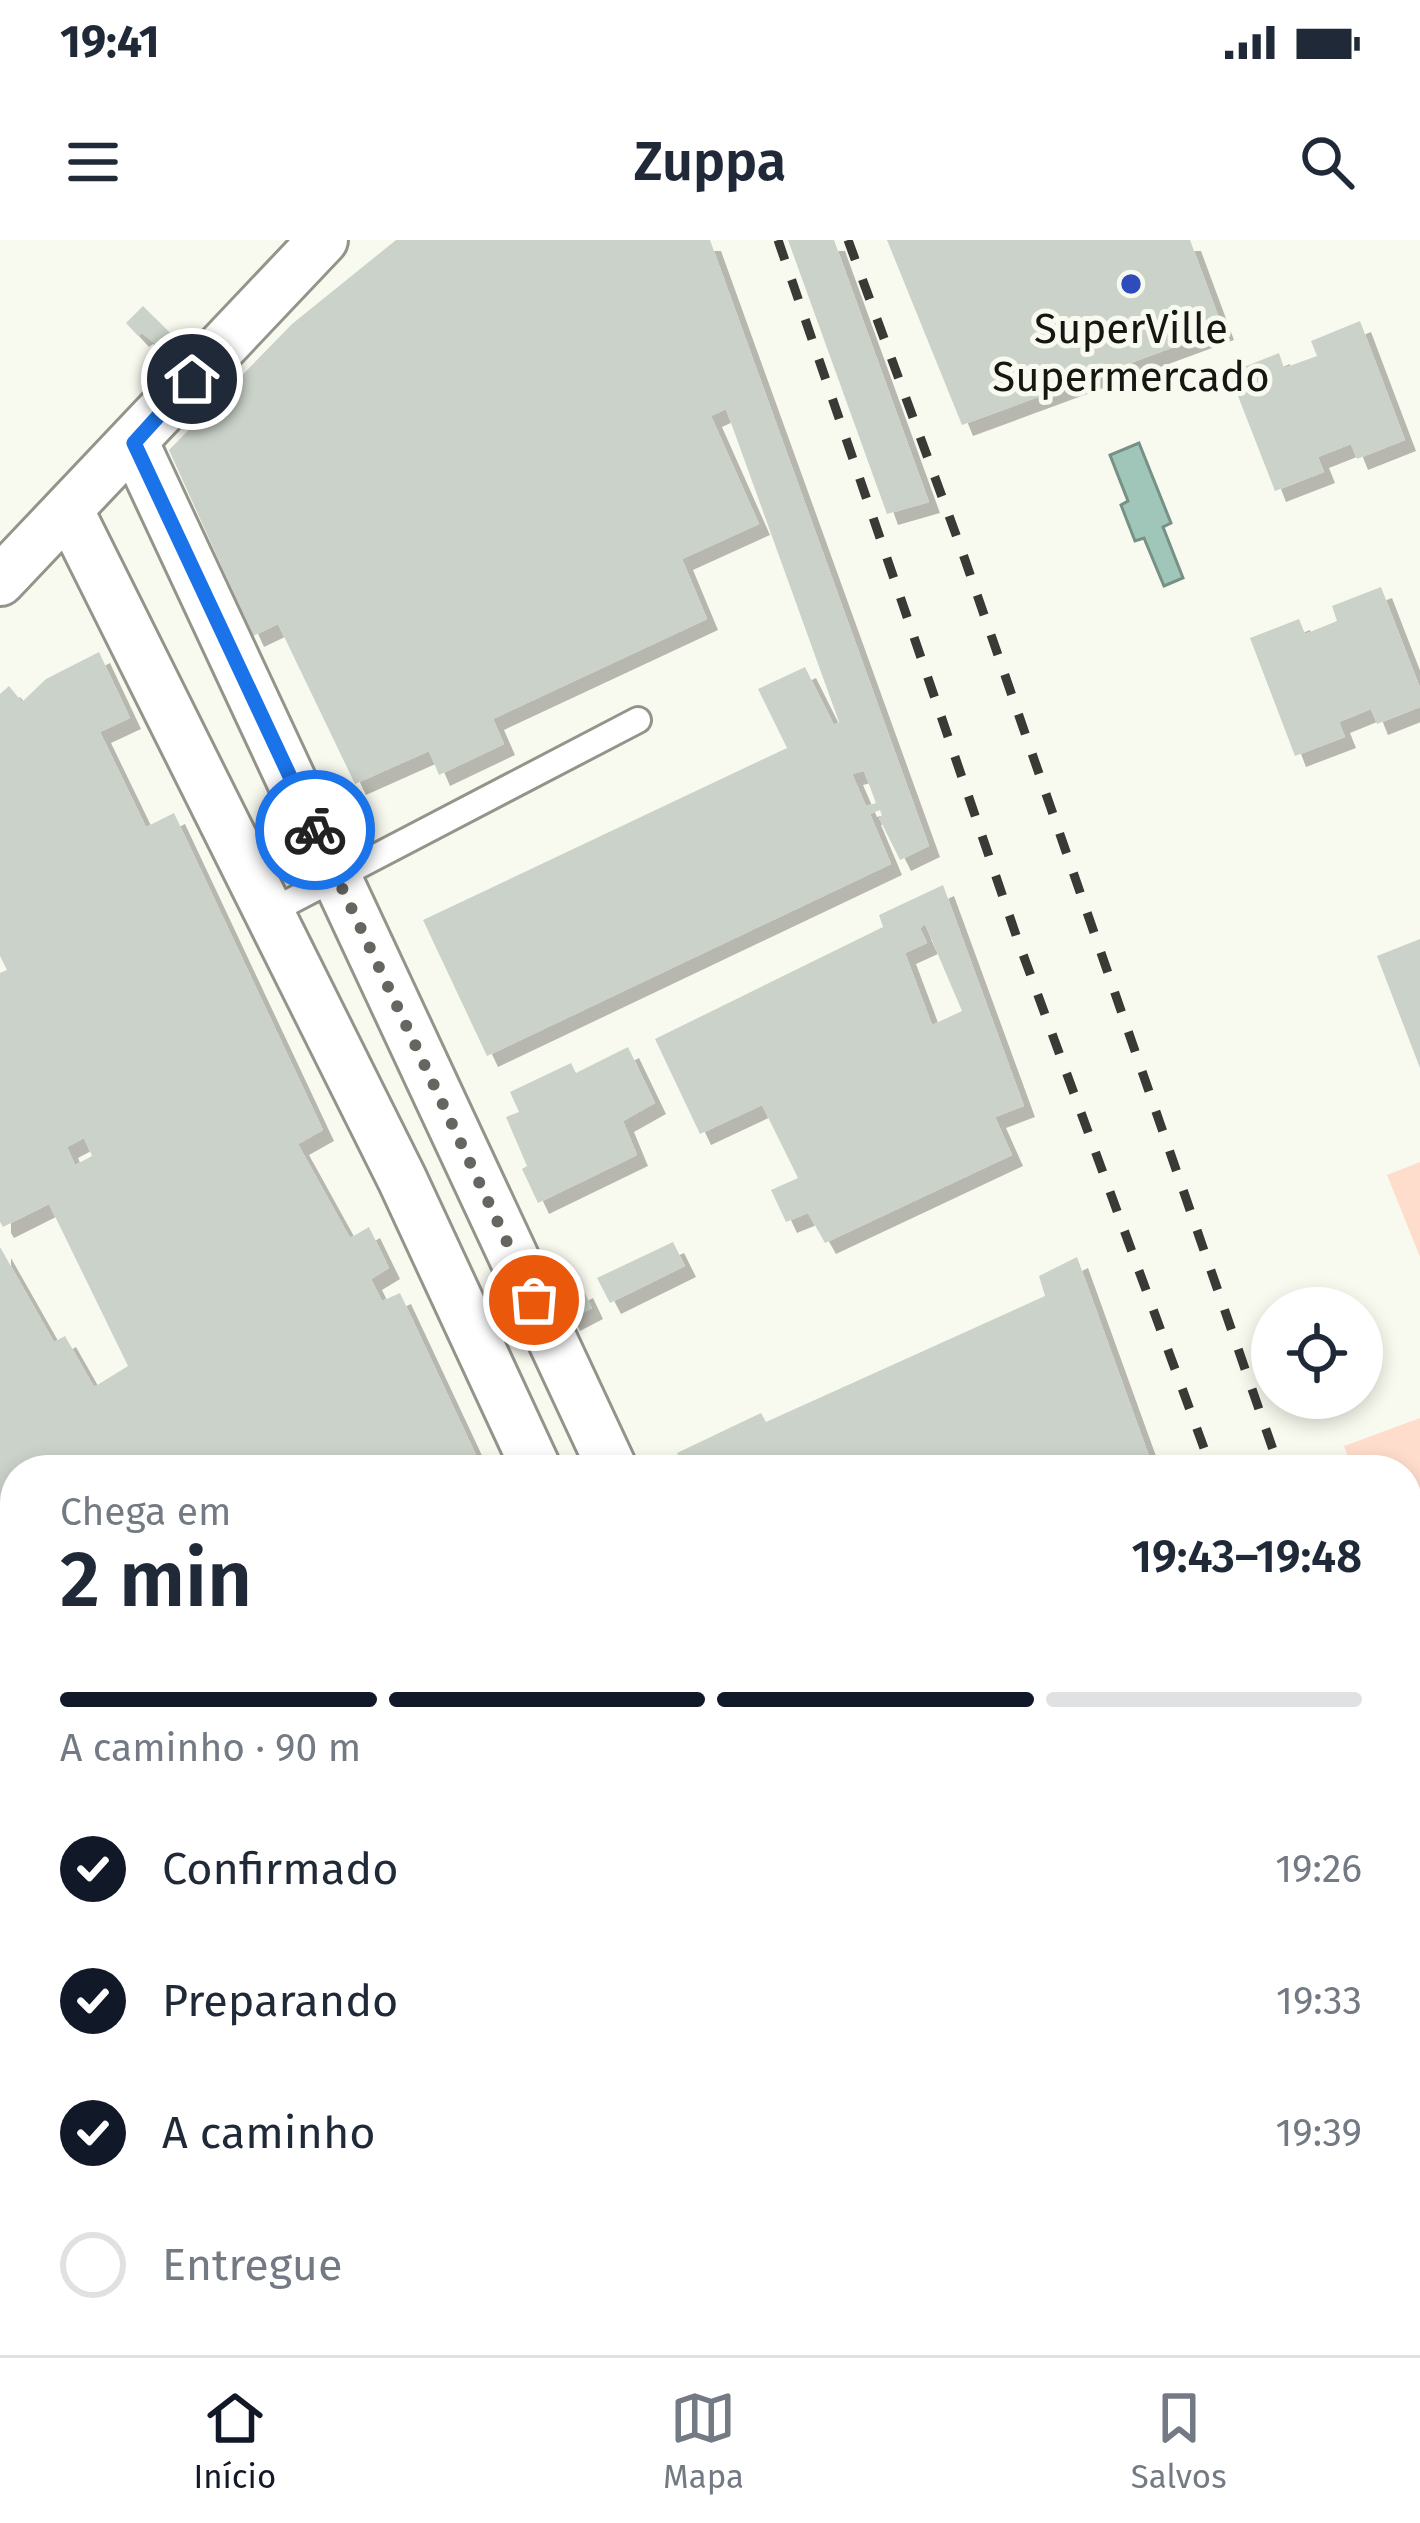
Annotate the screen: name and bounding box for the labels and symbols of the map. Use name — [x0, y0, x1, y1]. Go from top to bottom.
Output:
marker: SuperVille Supermercado — [1118, 271, 1144, 297]
place label: SuperVille Supermercado — [992, 304, 1270, 402]
pin — [141, 328, 243, 430]
courier — [255, 770, 375, 890]
pin — [483, 1249, 585, 1351]

